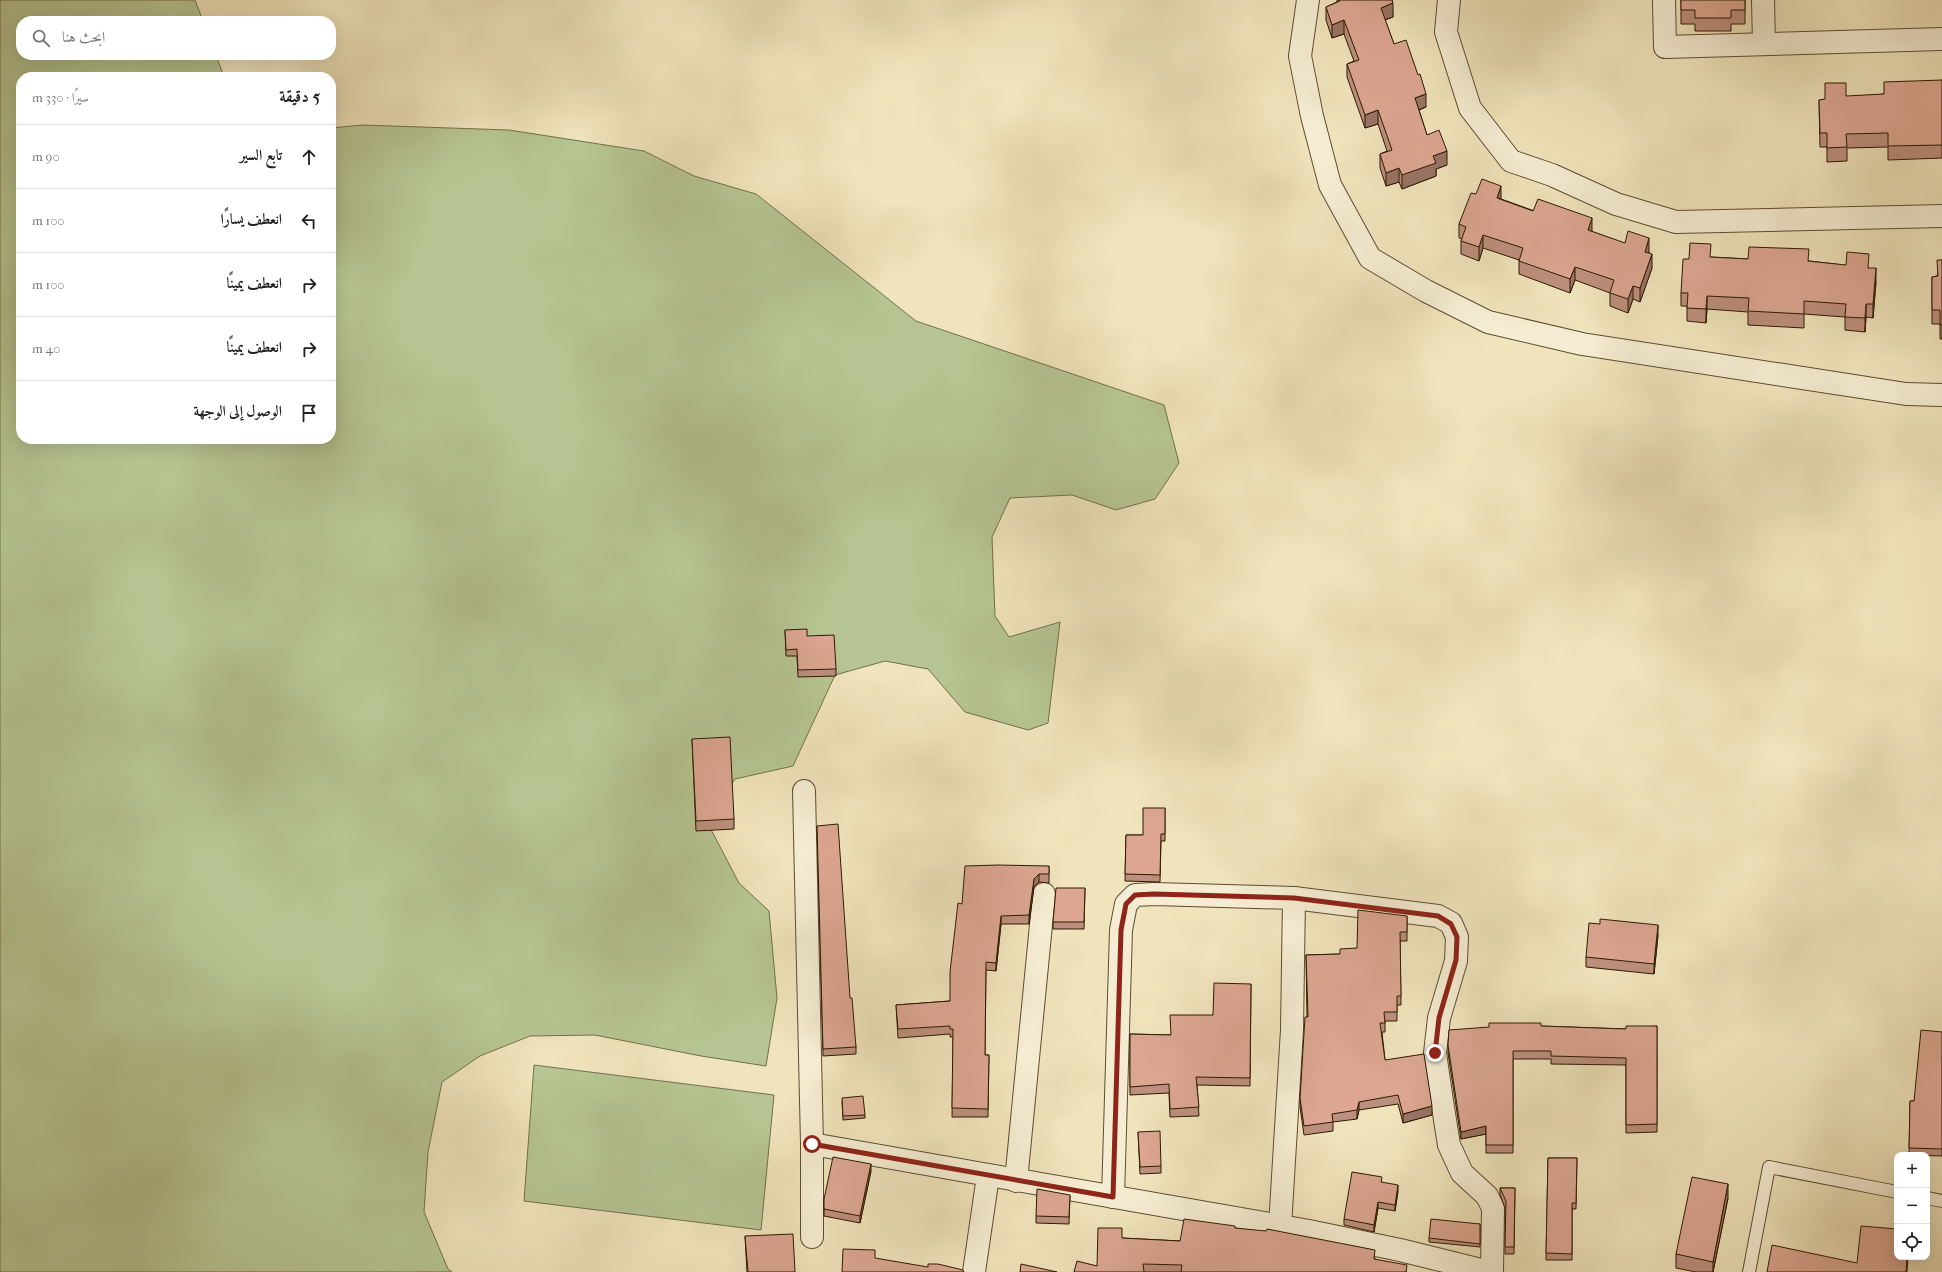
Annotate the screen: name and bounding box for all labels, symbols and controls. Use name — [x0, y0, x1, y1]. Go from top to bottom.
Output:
search box — [16, 16, 336, 60]
icon: search — [30, 27, 52, 49]
text: ابحث هنا — [62, 28, 105, 46]
text: 5 دقيقة — [279, 86, 320, 106]
text: سيرًا · 330 m — [32, 90, 89, 105]
text: تابع السير — [240, 146, 282, 164]
icon: ahead — [298, 146, 320, 168]
text: 90 m — [32, 149, 60, 164]
text: انعطف يسارًا — [221, 210, 282, 228]
icon: left — [298, 210, 320, 232]
text: 100 m — [32, 213, 65, 228]
text: انعطف يمينًا — [227, 274, 282, 292]
icon: right — [298, 274, 320, 296]
text: 100 m — [32, 277, 65, 292]
text: انعطف يمينًا — [227, 338, 282, 356]
icon: right — [298, 338, 320, 360]
text: 40 m — [32, 341, 60, 356]
text: الوصول إلى الوجهة — [193, 402, 282, 420]
icon: arrive — [298, 402, 320, 424]
route end — [1426, 1044, 1444, 1062]
route start — [803, 1135, 821, 1153]
map controls — [1894, 1152, 1930, 1260]
button: + — [1894, 1152, 1930, 1188]
button: − — [1894, 1188, 1930, 1224]
button: locate — [1894, 1224, 1930, 1260]

